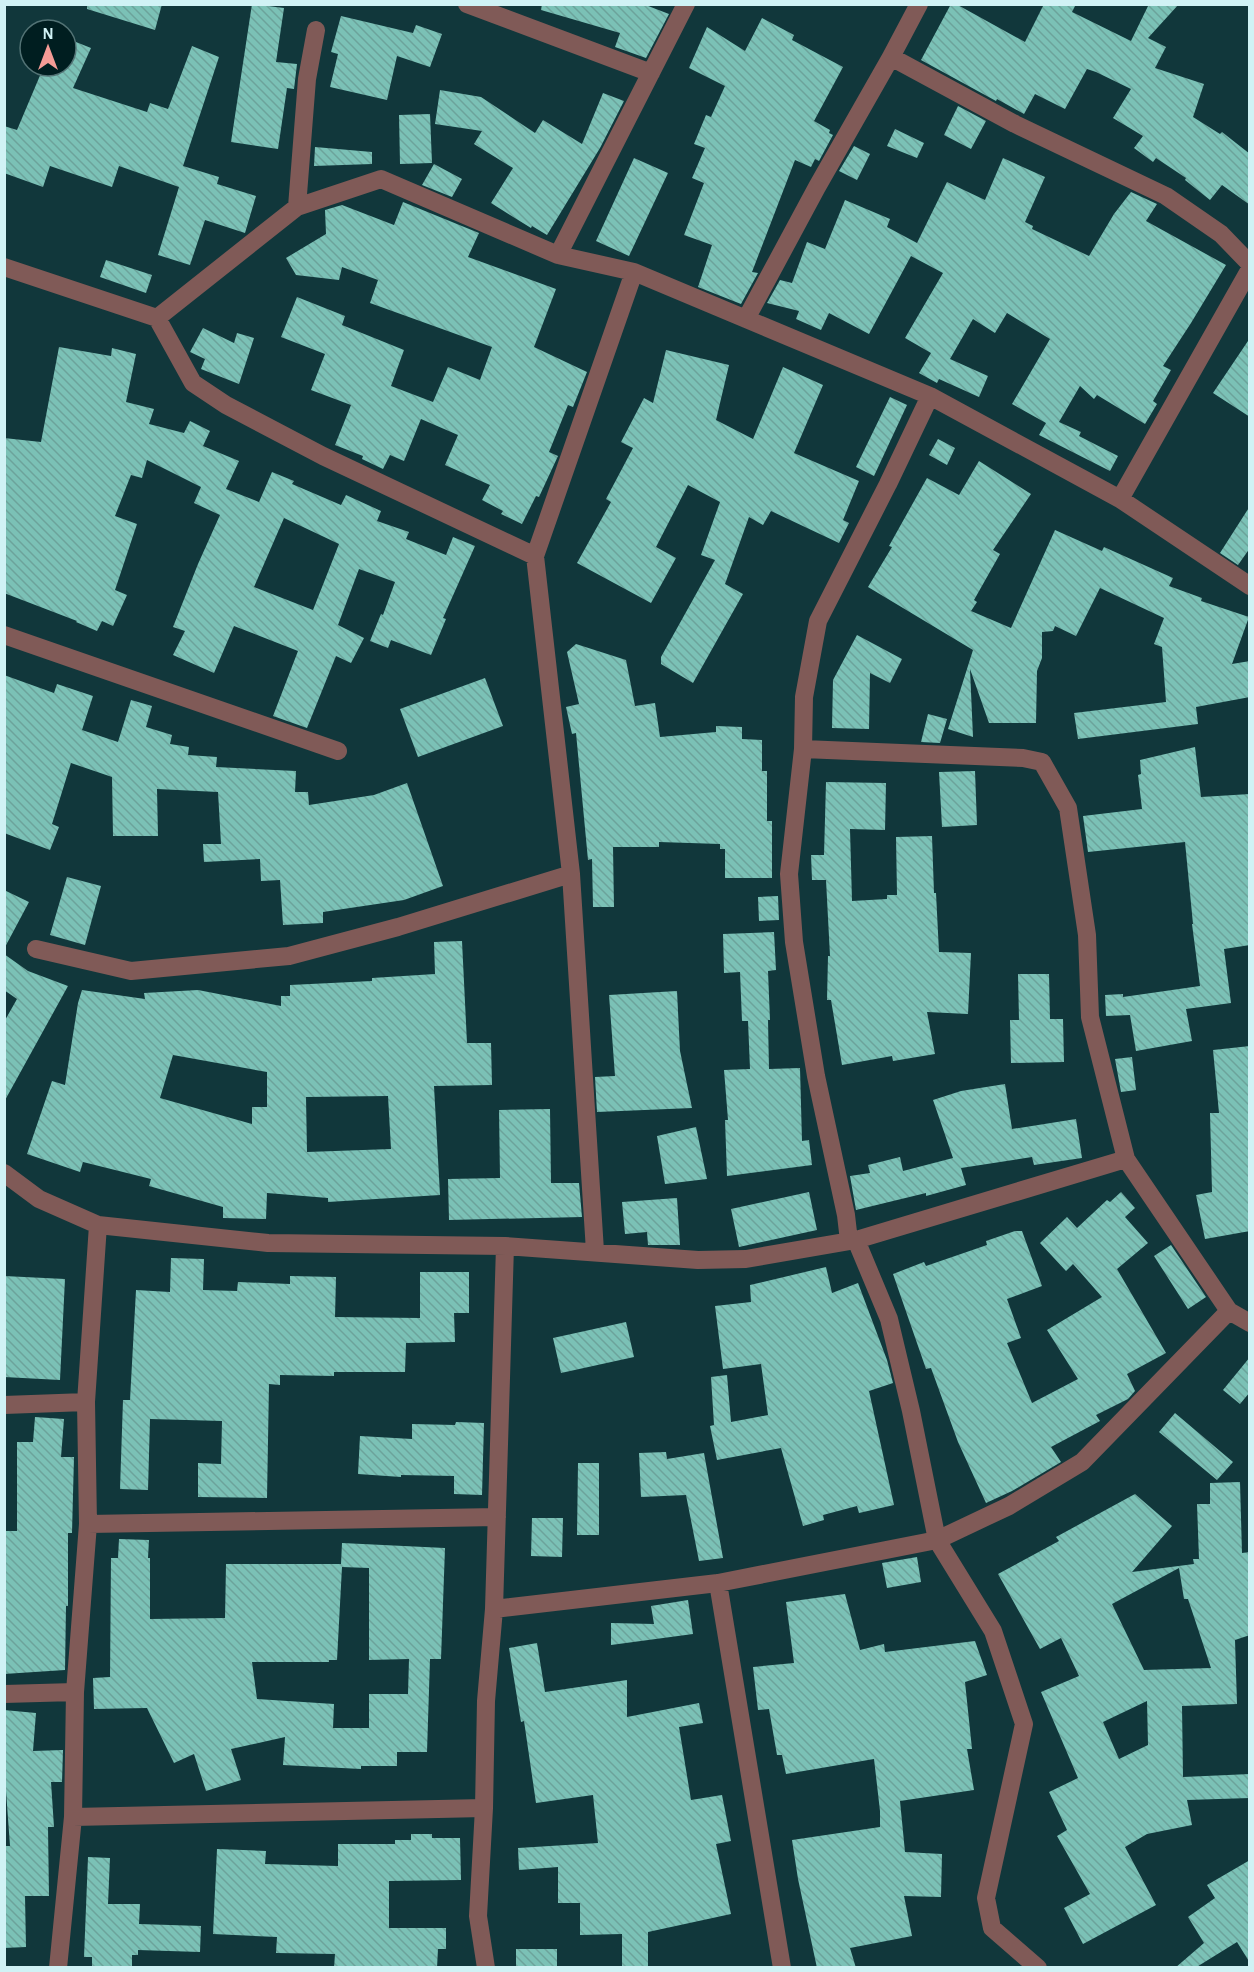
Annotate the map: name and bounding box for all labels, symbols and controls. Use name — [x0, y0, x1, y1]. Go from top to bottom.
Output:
north arrow — [18, 18, 78, 78]
text: N — [42, 26, 54, 42]

